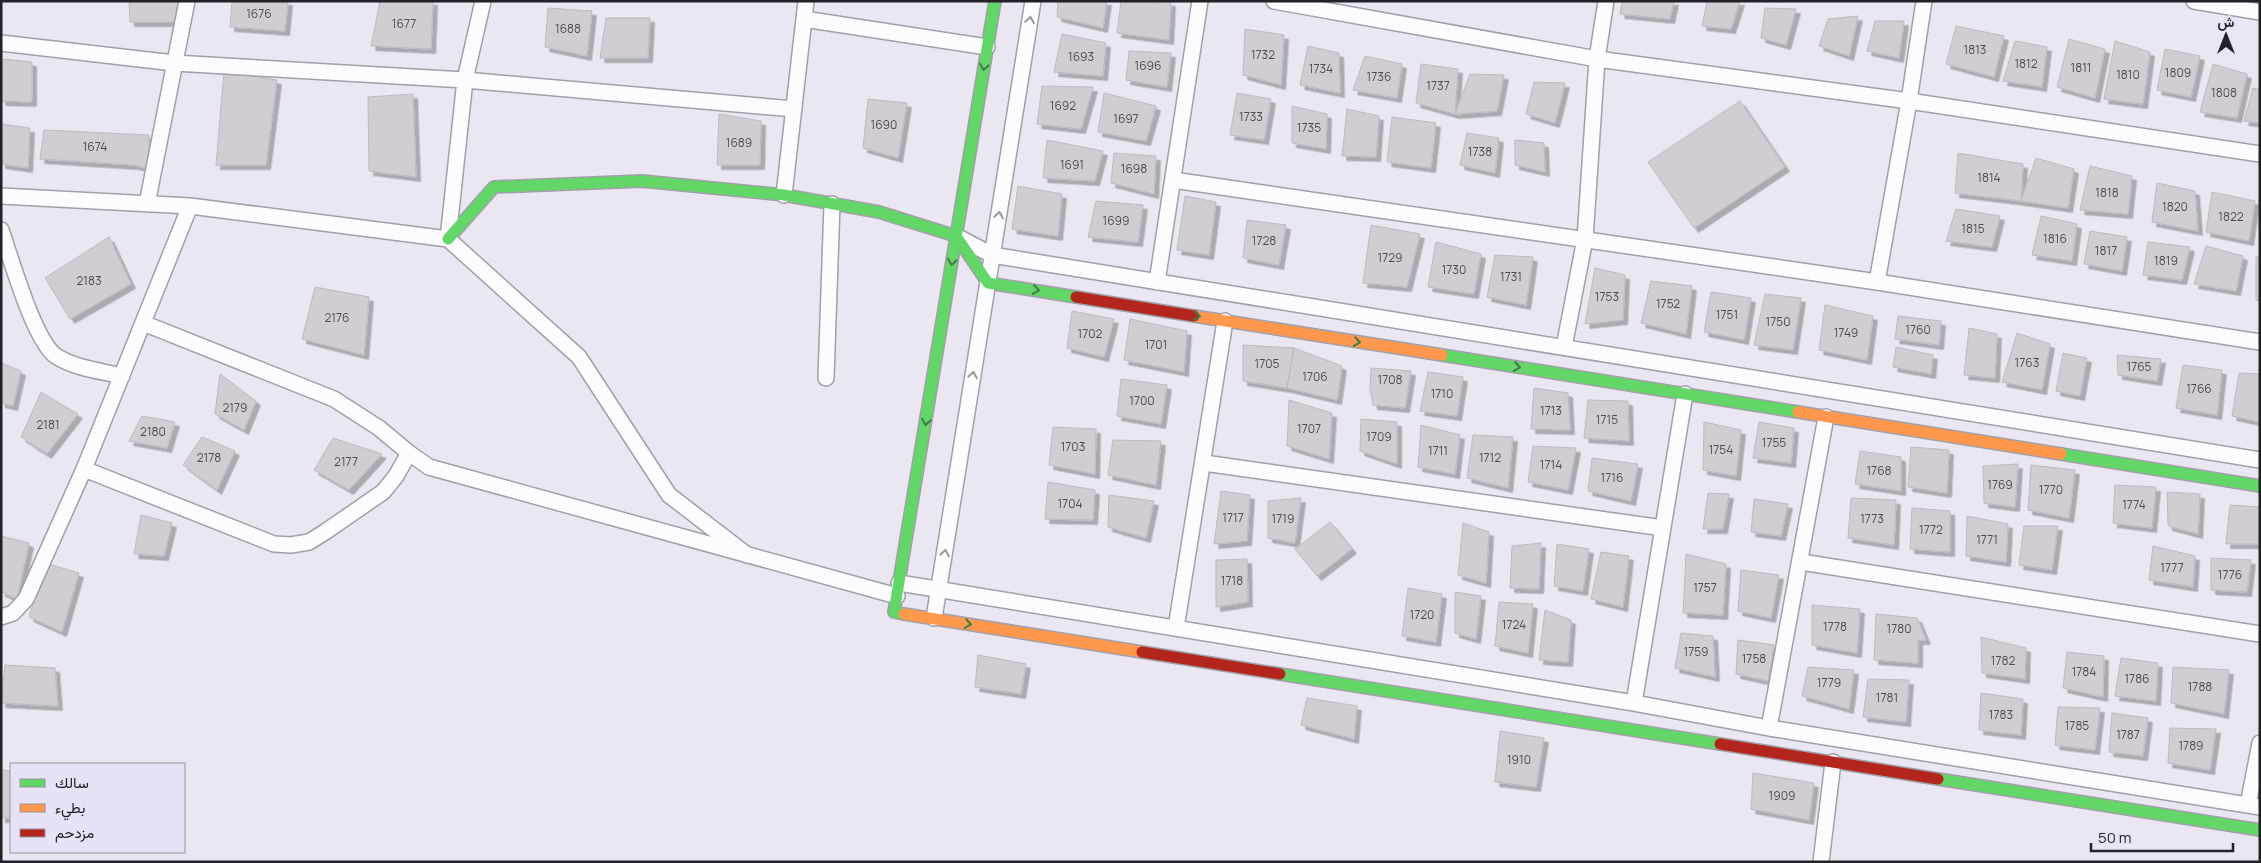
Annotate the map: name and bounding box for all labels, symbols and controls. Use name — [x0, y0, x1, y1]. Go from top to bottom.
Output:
house number: 1676 — [246, 5, 272, 22]
north arrow — [2201, 10, 2251, 60]
text: ش — [2218, 12, 2235, 31]
house number: 1677 — [392, 15, 416, 32]
one-way arrow — [1024, 15, 1034, 24]
house number: 1688 — [555, 20, 581, 37]
house number: 1813 — [1964, 41, 1986, 58]
house number: 1732 — [1251, 46, 1275, 63]
house number: 1693 — [1068, 48, 1094, 65]
house number: 1812 — [2014, 55, 2038, 72]
house number: 1696 — [1135, 57, 1161, 74]
house number: 1811 — [2070, 59, 2092, 76]
house number: 1734 — [1309, 60, 1333, 77]
one-way arrow — [980, 62, 990, 71]
house number: 1809 — [2165, 64, 2191, 81]
house number: 1810 — [2116, 66, 2140, 83]
house number: 1736 — [1367, 68, 1391, 85]
house number: 1737 — [1426, 77, 1450, 94]
house number: 1808 — [2211, 84, 2237, 101]
house number: 1692 — [1050, 97, 1076, 114]
house number: 1733 — [1239, 108, 1263, 125]
house number: 1697 — [1113, 110, 1139, 127]
house number: 1690 — [871, 116, 897, 133]
house number: 1735 — [1297, 119, 1321, 136]
house number: 1689 — [726, 134, 752, 151]
house number: 1674 — [83, 138, 107, 155]
house number: 1738 — [1468, 143, 1492, 160]
house number: 1691 — [1060, 156, 1084, 173]
house number: 1698 — [1121, 160, 1147, 177]
house number: 1814 — [1977, 169, 2001, 186]
house number: 1818 — [2095, 184, 2119, 201]
house number: 1820 — [2162, 198, 2188, 215]
house number: 1822 — [2218, 208, 2244, 225]
one-way arrow — [993, 210, 1003, 219]
house number: 1699 — [1103, 212, 1129, 229]
house number: 1815 — [1961, 220, 1985, 237]
house number: 1816 — [2043, 230, 2067, 247]
house number: 1728 — [1252, 232, 1276, 249]
house number: 1817 — [2095, 242, 2117, 259]
house number: 1729 — [1378, 249, 1403, 266]
house number: 1819 — [2154, 252, 2178, 269]
one-way arrow — [947, 258, 958, 266]
house number: 1730 — [1442, 261, 1466, 278]
house number: 1731 — [1500, 268, 1522, 285]
house number: 2183 — [76, 272, 102, 289]
one-way arrow — [1032, 285, 1040, 295]
house number: 1753 — [1595, 288, 1619, 305]
house number: 1752 — [1656, 295, 1680, 312]
house number: 1751 — [1716, 306, 1738, 323]
house number: 2176 — [325, 309, 350, 326]
one-way arrow — [1193, 310, 1201, 321]
house number: 1750 — [1766, 313, 1790, 330]
house number: 1760 — [1905, 321, 1931, 338]
house number: 1749 — [1834, 324, 1858, 341]
house number: 1702 — [1078, 325, 1103, 342]
house number: 1701 — [1145, 336, 1167, 353]
one-way arrow — [1353, 336, 1361, 346]
house number: 1763 — [2015, 354, 2039, 371]
house number: 1705 — [1255, 355, 1280, 372]
house number: 1765 — [2126, 358, 2152, 375]
one-way arrow — [1513, 362, 1522, 372]
house number: 1706 — [1302, 368, 1328, 385]
one-way arrow — [967, 371, 978, 379]
house number: 1708 — [1378, 371, 1403, 388]
house number: 1766 — [2186, 380, 2212, 397]
house number: 1710 — [1431, 385, 1453, 402]
house number: 1700 — [1129, 392, 1155, 409]
house number: 2179 — [223, 399, 248, 416]
house number: 1713 — [1540, 402, 1562, 419]
house number: 1715 — [1596, 411, 1618, 428]
house number: 2181 — [36, 416, 60, 433]
one-way arrow — [921, 417, 931, 426]
house number: 1707 — [1297, 420, 1321, 437]
house number: 2180 — [140, 423, 166, 440]
house number: 1709 — [1366, 428, 1392, 445]
house number: 1755 — [1762, 434, 1786, 451]
house number: 1703 — [1061, 438, 1085, 455]
house number: 1754 — [1709, 441, 1733, 458]
house number: 1711 — [1428, 442, 1448, 459]
house number: 2178 — [197, 449, 221, 466]
house number: 1712 — [1479, 449, 1501, 466]
house number: 2177 — [334, 453, 358, 470]
house number: 1714 — [1540, 456, 1562, 473]
house number: 1768 — [1866, 462, 1892, 479]
house number: 1716 — [1601, 469, 1623, 486]
house number: 1769 — [1987, 476, 2013, 493]
house number: 1770 — [2039, 481, 2063, 498]
house number: 1704 — [1057, 495, 1083, 512]
house number: 1774 — [2122, 496, 2146, 513]
house number: 1717 — [1222, 509, 1244, 526]
house number: 1719 — [1272, 510, 1294, 527]
house number: 1773 — [1860, 510, 1884, 527]
house number: 1772 — [1919, 521, 1943, 538]
house number: 1771 — [1976, 531, 1998, 548]
one-way arrow — [939, 549, 949, 557]
house number: 1777 — [2160, 559, 2184, 576]
house number: 1776 — [2218, 566, 2242, 583]
house number: 1718 — [1221, 572, 1243, 589]
house number: 1757 — [1693, 579, 1717, 596]
house number: 1720 — [1410, 606, 1434, 623]
house number: 1724 — [1502, 616, 1526, 633]
one-way arrow — [964, 618, 972, 628]
house number: 1778 — [1823, 618, 1847, 635]
house number: 1780 — [1887, 620, 1912, 637]
house number: 1759 — [1683, 643, 1709, 660]
house number: 1758 — [1742, 650, 1766, 667]
house number: 1782 — [1991, 652, 2015, 669]
house number: 1784 — [2072, 663, 2096, 680]
house number: 1786 — [2124, 670, 2150, 687]
house number: 1779 — [1817, 674, 1841, 691]
house number: 1788 — [2188, 678, 2212, 695]
house number: 1781 — [1876, 689, 1898, 706]
house number: 1783 — [1989, 706, 2013, 723]
house number: 1785 — [2065, 717, 2089, 734]
house number: 1787 — [2116, 726, 2140, 743]
house number: 1789 — [2178, 737, 2204, 754]
house number: 1910 — [1507, 751, 1531, 768]
legend — [10, 763, 185, 853]
text: سالك — [55, 772, 89, 793]
house number: 1909 — [1769, 787, 1795, 804]
text: بطيء — [55, 797, 85, 821]
scale bar — [2091, 820, 2234, 852]
text: مزدحم — [55, 822, 94, 843]
text: 50 m — [2098, 827, 2132, 848]

